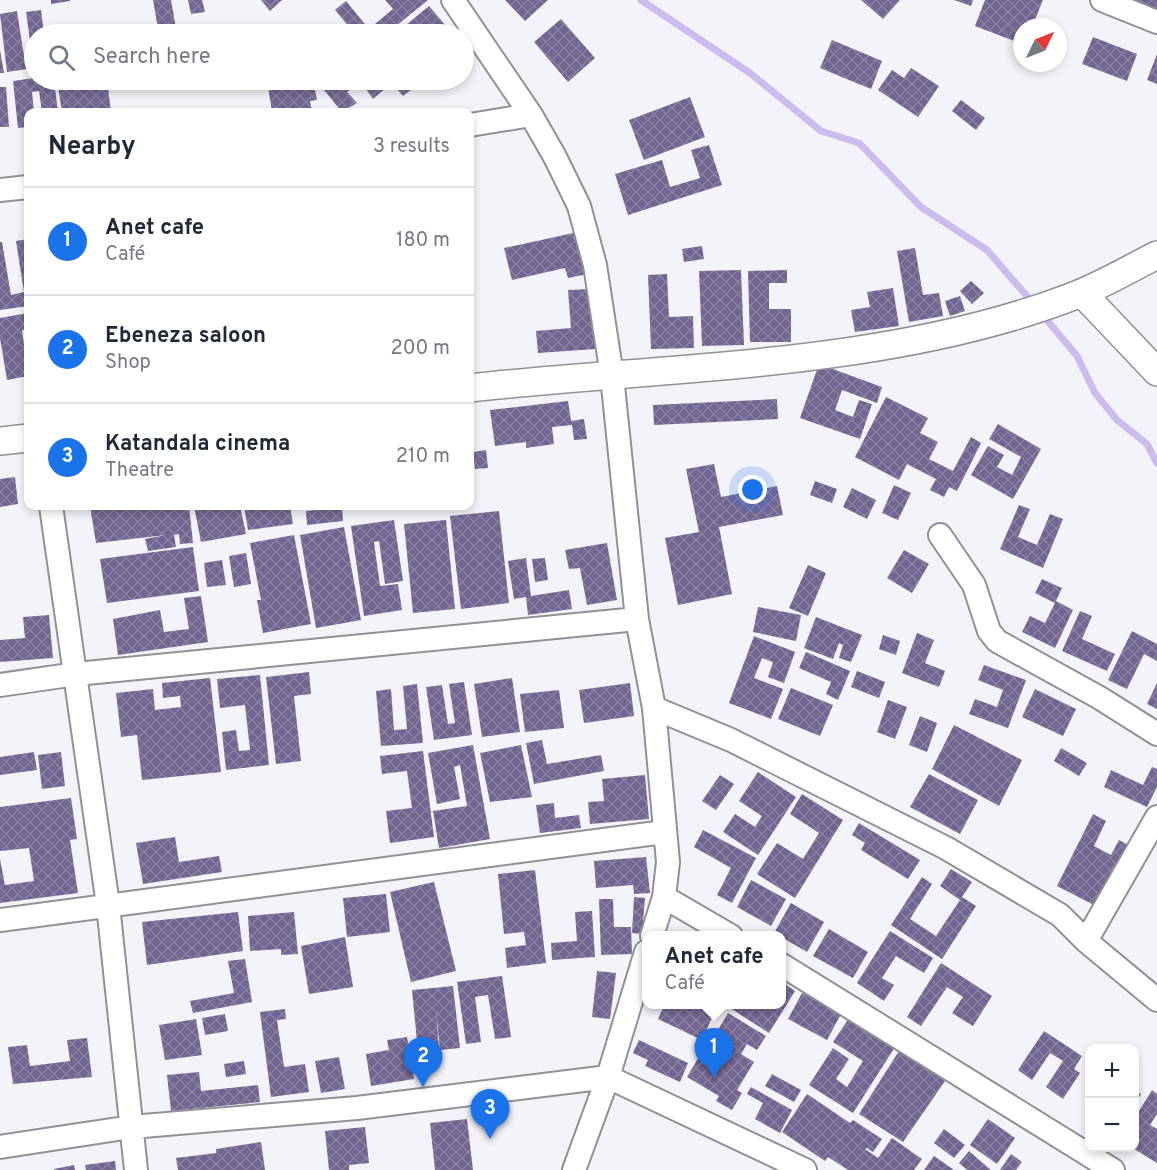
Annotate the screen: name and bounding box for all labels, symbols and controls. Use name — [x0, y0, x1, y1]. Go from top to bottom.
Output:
north arrow — [1013, 18, 1067, 72]
search box — [24, 24, 474, 90]
icon: search — [45, 41, 78, 74]
text: Search here — [93, 44, 211, 71]
text: Nearby — [48, 131, 136, 164]
text: 3 results — [373, 134, 450, 160]
text: Anet cafe — [105, 215, 204, 242]
text: 1 — [64, 228, 72, 254]
text: 180 m — [396, 228, 450, 254]
text: Café — [105, 242, 145, 268]
text: Ebeneza saloon — [105, 323, 266, 350]
text: 2 — [61, 336, 74, 362]
text: 200 m — [391, 336, 450, 362]
text: Shop — [105, 350, 151, 376]
text: Katandala cinema — [105, 431, 290, 458]
text: 3 — [62, 444, 74, 470]
text: 210 m — [396, 444, 450, 470]
text: Theatre — [105, 458, 174, 484]
your location — [738, 475, 767, 504]
popup — [642, 931, 786, 1009]
text: Anet cafe — [665, 944, 764, 971]
text: Café — [665, 971, 705, 997]
pin: 1 — [694, 1028, 734, 1078]
pin: 2 — [404, 1038, 442, 1087]
map controls — [1085, 1044, 1139, 1152]
button: + — [1085, 1044, 1139, 1098]
pin: 3 — [470, 1090, 510, 1139]
button: − — [1085, 1098, 1139, 1152]

